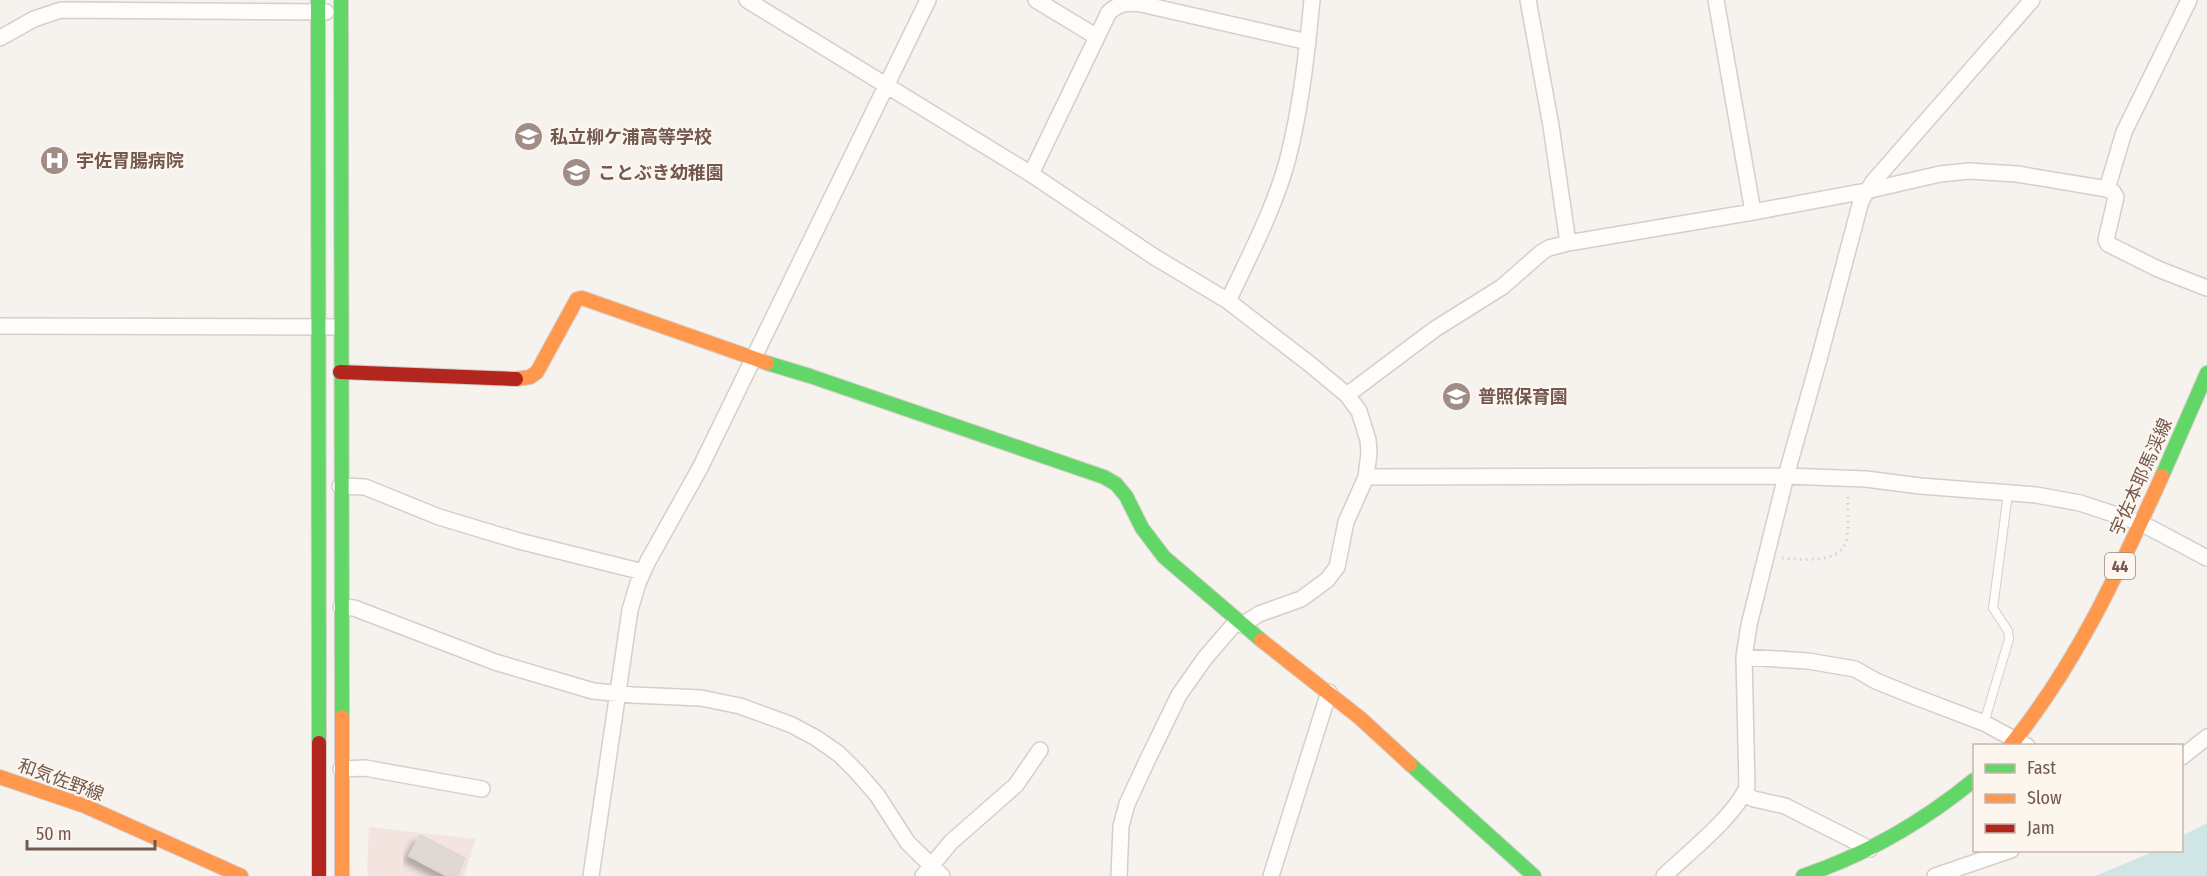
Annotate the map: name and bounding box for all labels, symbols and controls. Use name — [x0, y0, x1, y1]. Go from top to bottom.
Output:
school or university icon: 私立柳ケ浦高等学校 — [513, 121, 545, 153]
place label: 私立柳ケ浦高等学校 — [550, 126, 712, 148]
hospital icon: 宇佐胃腸病院 — [39, 145, 71, 177]
place label: 宇佐胃腸病院 — [76, 150, 184, 172]
school or university icon: ことぶき幼稚園 — [561, 157, 593, 189]
place label: ことぶき幼稚園 — [598, 162, 724, 184]
school or university icon: 普照保育園 — [1441, 381, 1473, 413]
place label: 普照保育園 — [1478, 386, 1568, 408]
street label: 宇佐本耶馬渓線 — [2105, 415, 2177, 539]
road number: 44 — [2105, 553, 2135, 579]
legend — [1973, 744, 2183, 852]
street label: 和気佐野線 — [15, 754, 107, 806]
text: Fast — [2027, 757, 2056, 779]
text: Slow — [2027, 787, 2062, 809]
scale bar — [27, 813, 154, 851]
text: Jam — [2027, 817, 2055, 839]
text: 50 m — [36, 823, 72, 845]

